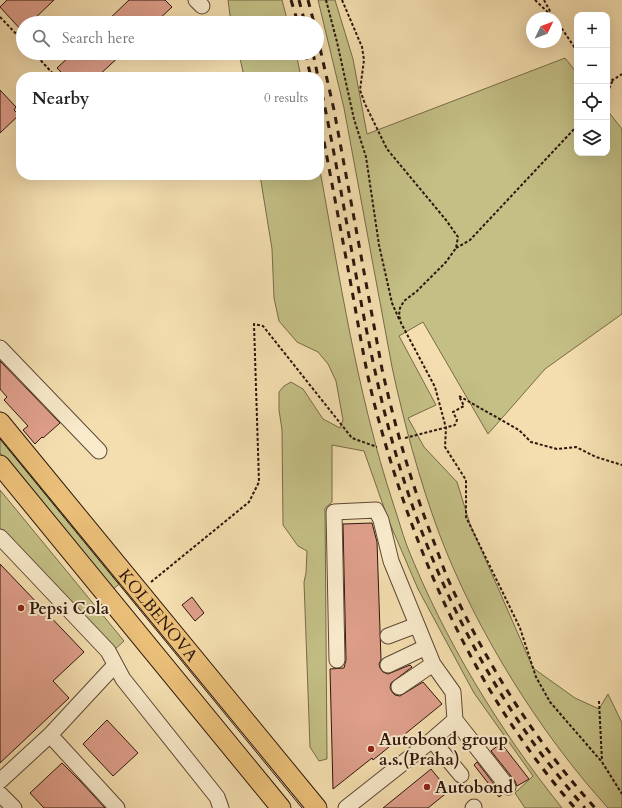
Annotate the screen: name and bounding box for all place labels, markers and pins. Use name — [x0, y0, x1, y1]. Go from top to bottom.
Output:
place label: Pepsi Cola — [29, 597, 110, 620]
marker: Pepsi Cola — [16, 603, 26, 613]
place label: Autobond group a.s.(Praha) — [379, 728, 508, 771]
marker: Autobond group a.s.(Praha) — [366, 744, 376, 754]
place label: Autobond — [435, 776, 514, 799]
marker: Autobond — [422, 782, 432, 792]

